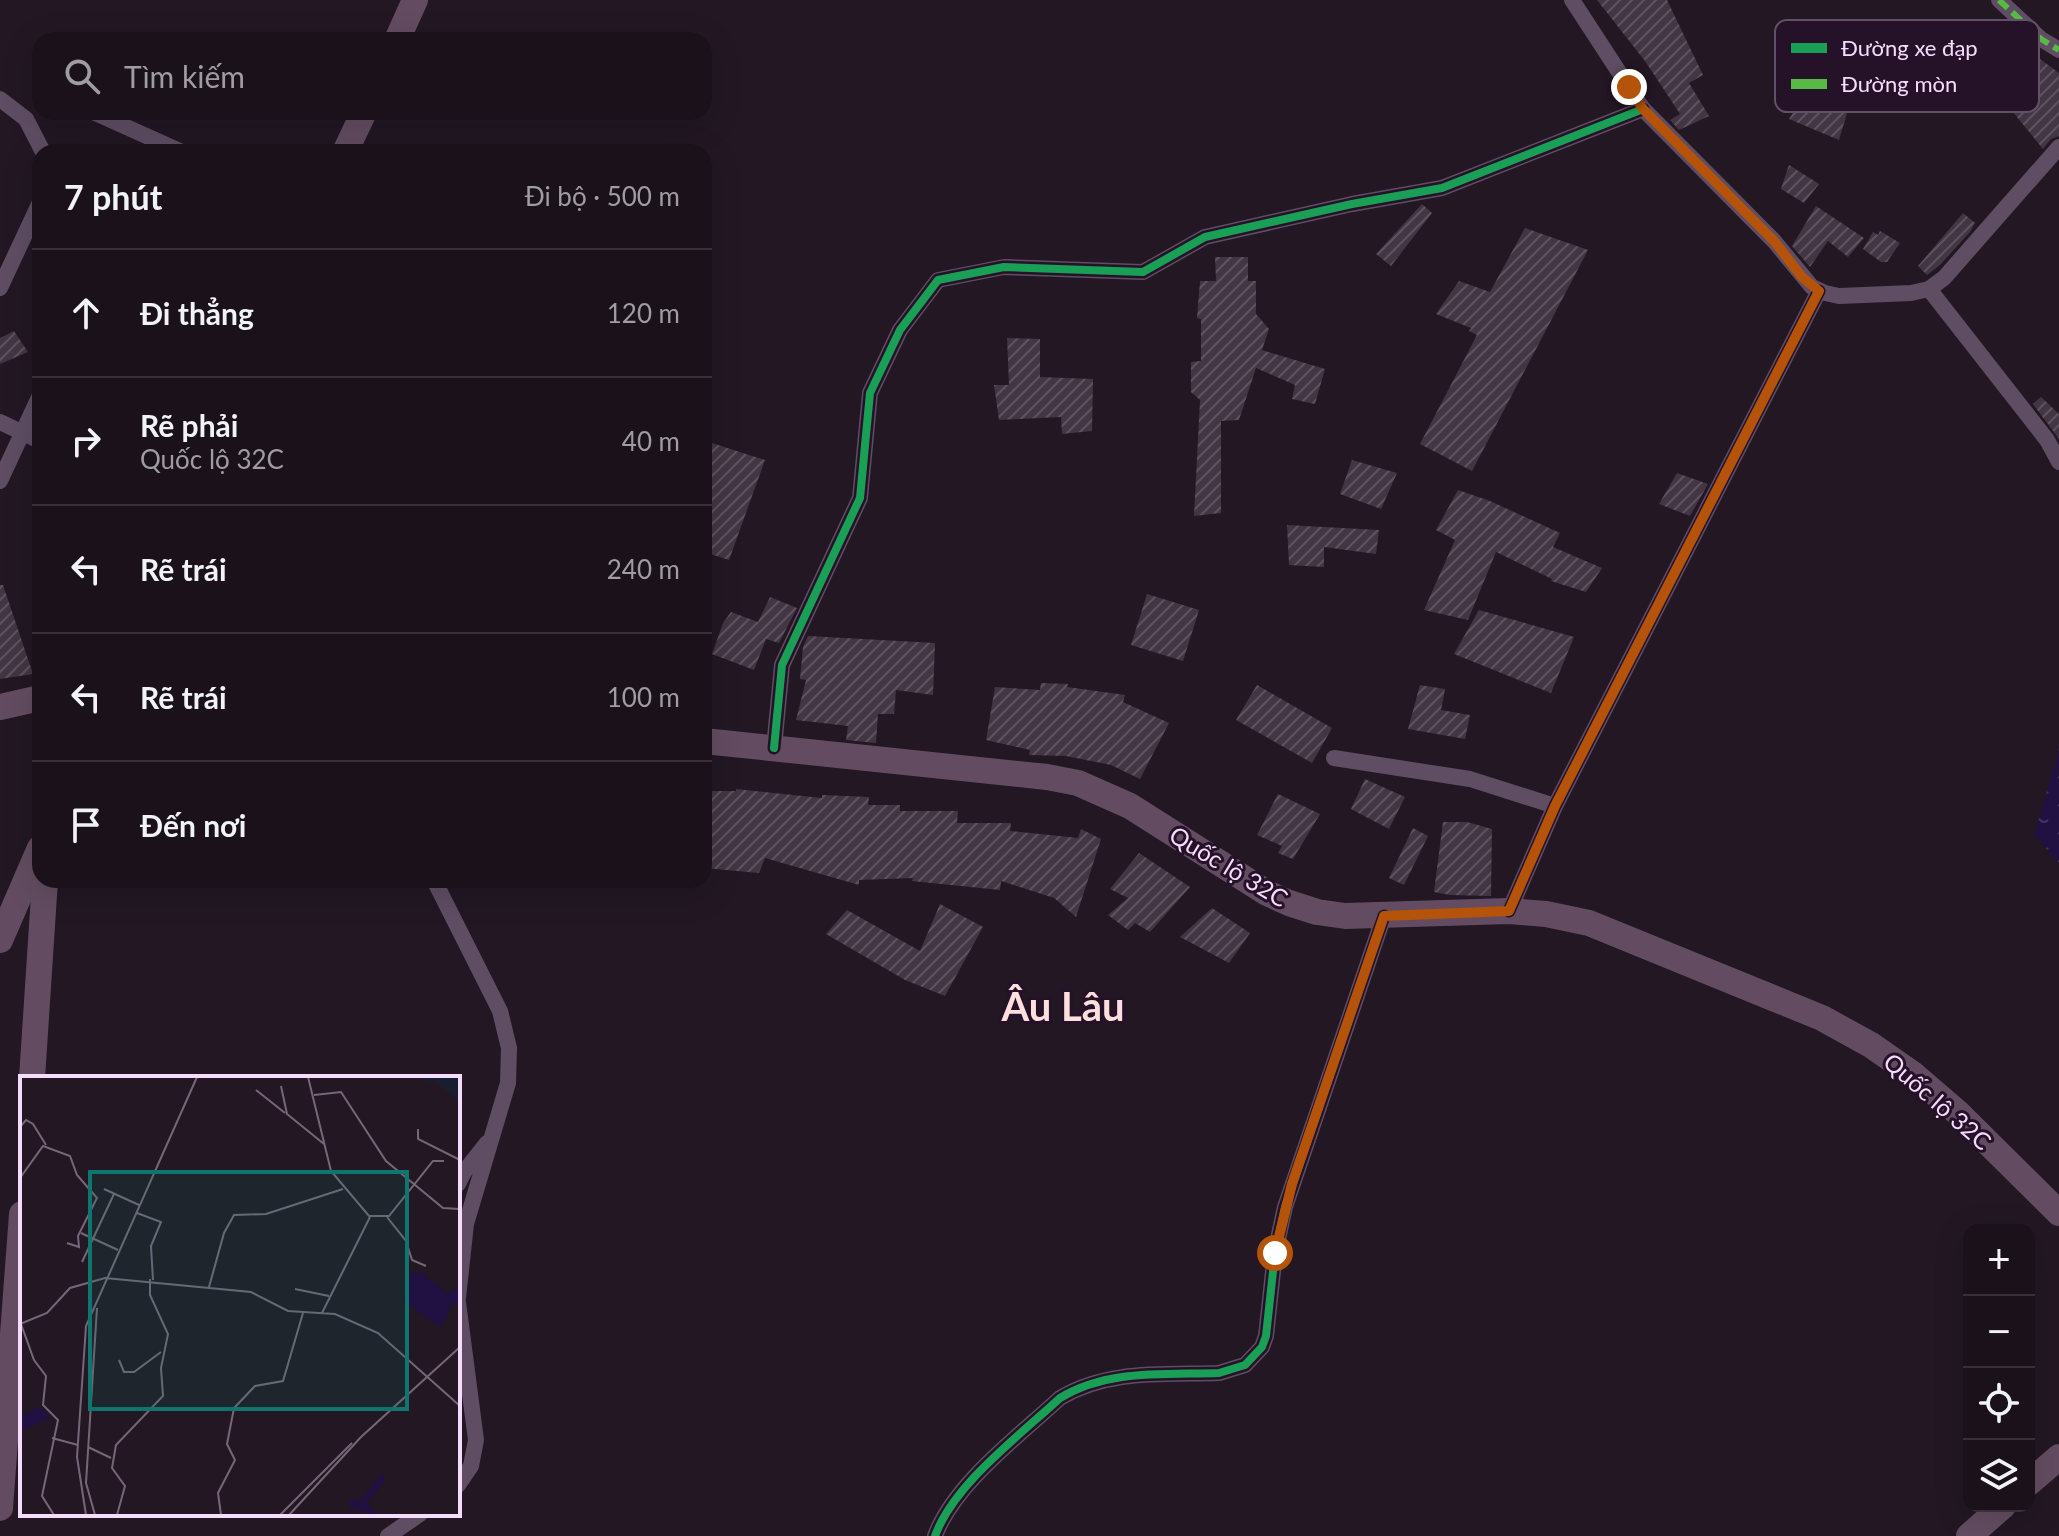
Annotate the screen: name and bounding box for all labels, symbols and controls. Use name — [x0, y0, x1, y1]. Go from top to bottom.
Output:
legend — [1775, 20, 2039, 112]
search box — [32, 32, 712, 120]
text: Đường xe đạp — [1841, 34, 1978, 61]
icon: search — [60, 54, 104, 98]
text: Tìm kiếm — [124, 58, 245, 94]
route end — [1611, 69, 1647, 105]
text: Đường mòn — [1841, 70, 1957, 97]
text: 7 phút — [64, 176, 162, 217]
text: Đi bộ · 500 m — [525, 180, 680, 212]
icon: ahead — [64, 291, 108, 335]
text: Đi thẳng — [140, 295, 254, 331]
text: 120 m — [607, 297, 680, 329]
text: Rẽ phải — [140, 407, 238, 443]
icon: right — [64, 419, 108, 463]
text: 40 m — [622, 425, 680, 457]
text: Quốc lộ 32C — [140, 443, 284, 475]
icon: left — [64, 547, 108, 591]
text: Rẽ trái — [140, 551, 227, 587]
text: 240 m — [607, 553, 680, 585]
icon: left — [64, 675, 108, 719]
text: Rẽ trái — [140, 679, 227, 715]
text: 100 m — [607, 681, 680, 713]
icon: arrive — [64, 803, 108, 847]
text: Đến nơi — [140, 807, 246, 843]
street label: Quốc lộ 32C — [1165, 819, 1293, 913]
district label: Âu Lâu — [1000, 982, 1125, 1030]
street label: Quốc lộ 32C — [1878, 1046, 1998, 1156]
inset map — [20, 1076, 460, 1516]
map controls — [1963, 1224, 2035, 1512]
button: + — [1963, 1224, 2035, 1296]
route start — [1257, 1235, 1293, 1271]
button: − — [1963, 1296, 2035, 1368]
button: locate — [1963, 1368, 2035, 1440]
button: layers — [1963, 1440, 2035, 1512]

